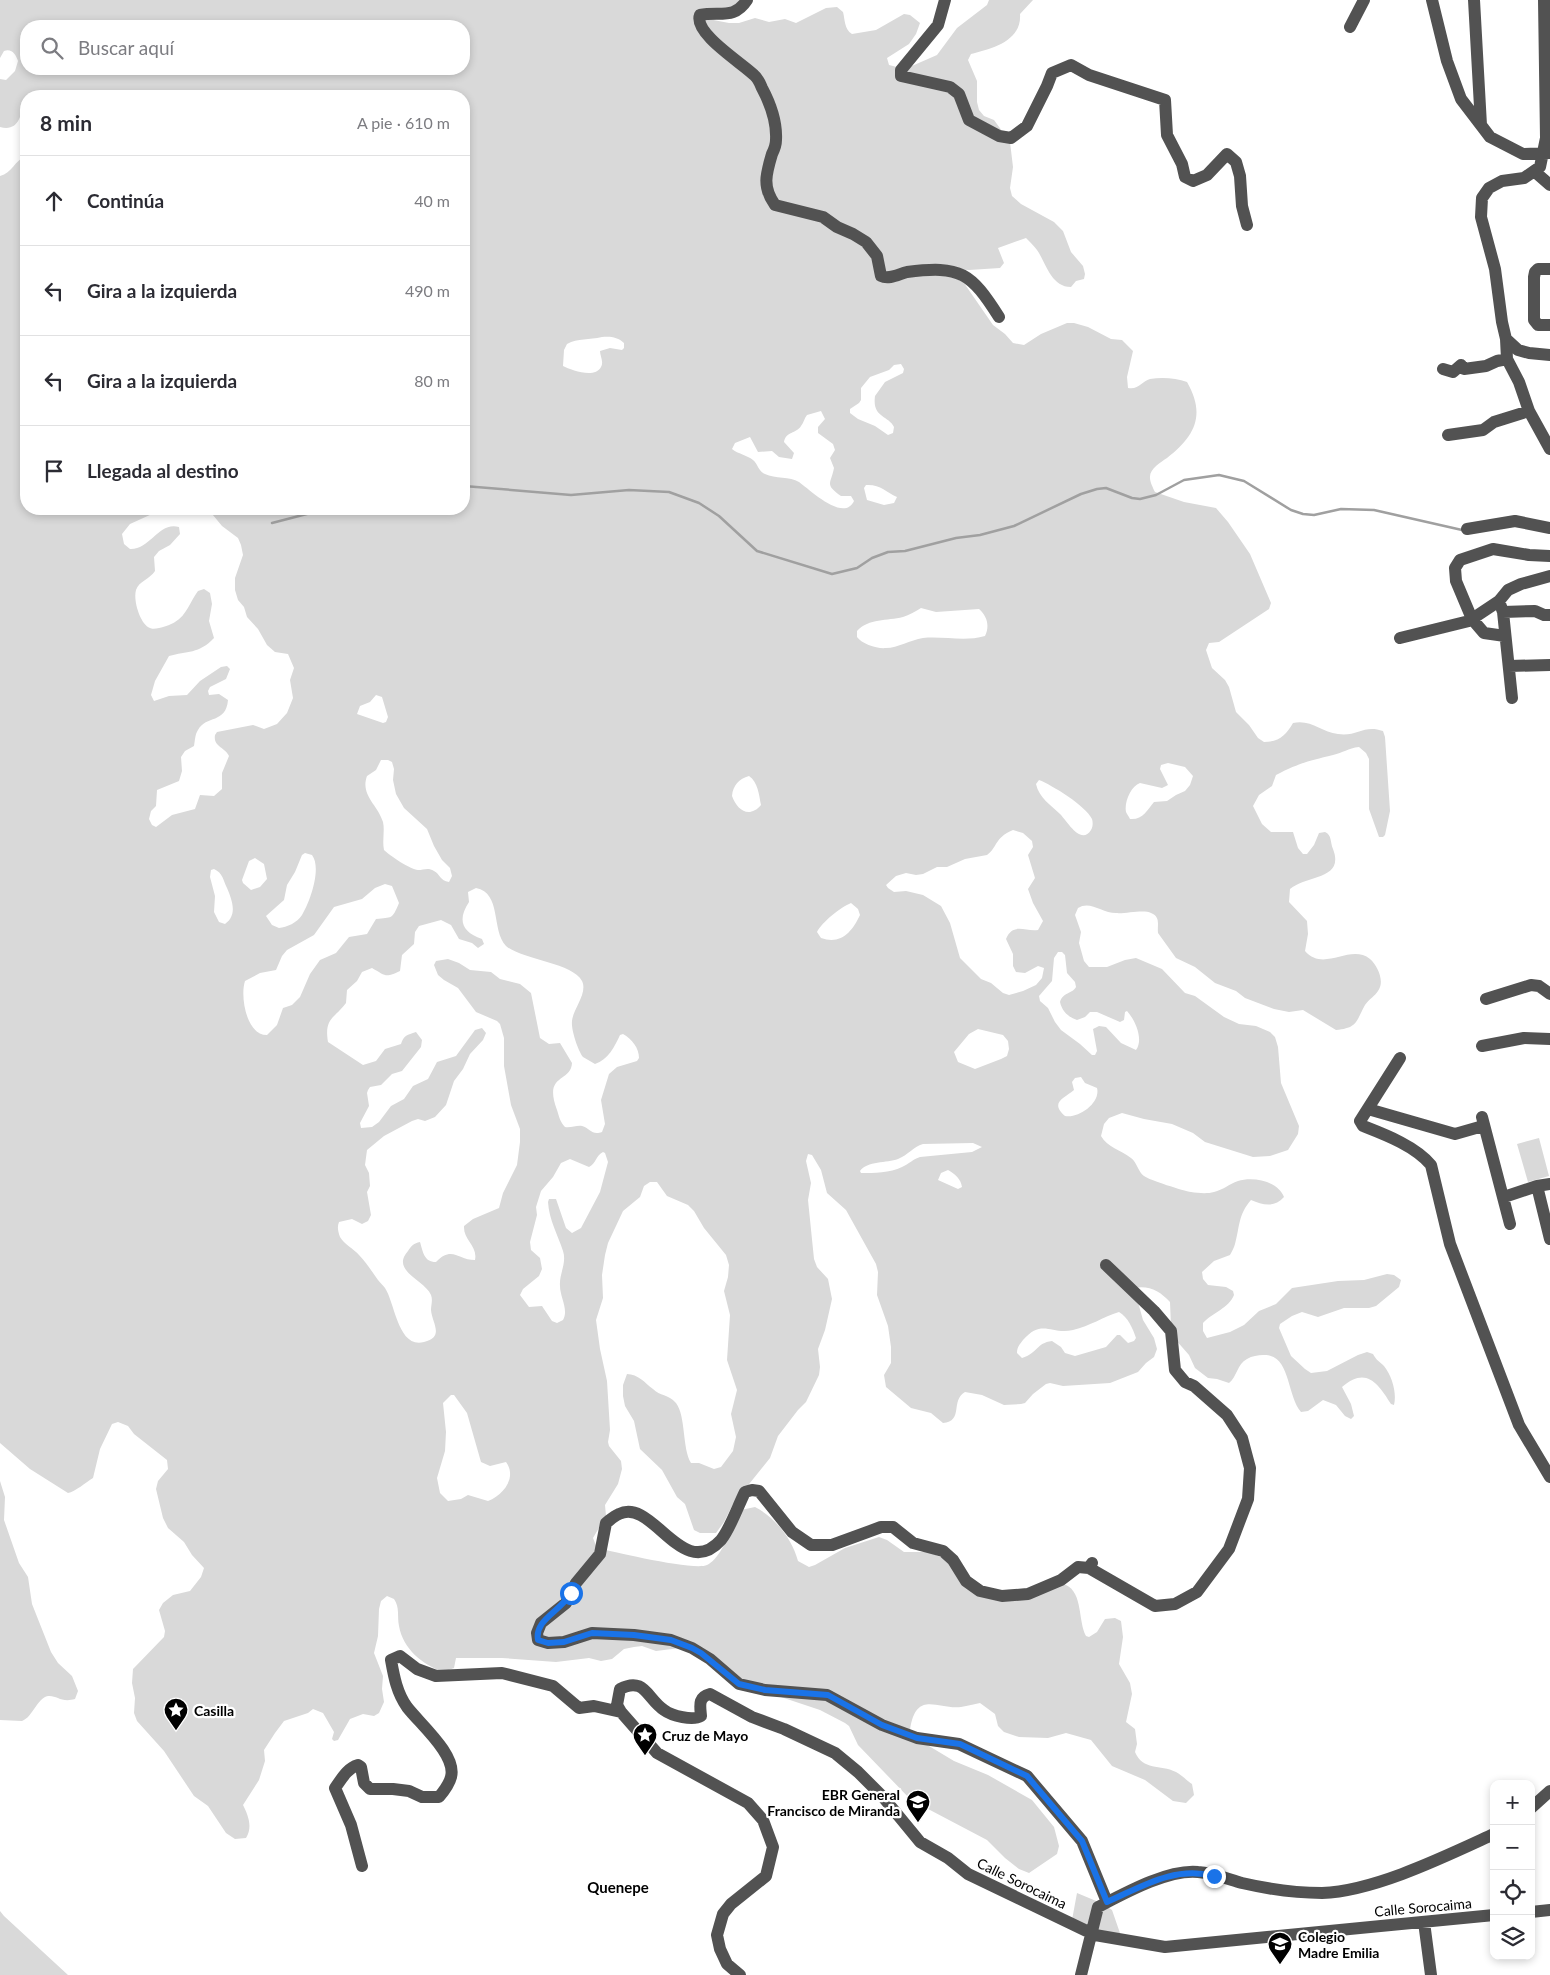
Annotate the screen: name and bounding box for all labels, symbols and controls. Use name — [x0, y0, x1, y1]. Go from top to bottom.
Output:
search box — [20, 20, 470, 75]
icon: search — [38, 34, 66, 62]
text: Buscar aquí — [78, 36, 174, 59]
text: 8 min — [40, 110, 92, 135]
text: A pie · 610 m — [357, 113, 450, 132]
icon: ahead — [40, 187, 68, 215]
text: Continúa — [87, 189, 164, 212]
text: 40 m — [414, 191, 450, 210]
icon: left — [40, 277, 68, 305]
text: Gira a la izquierda — [87, 279, 237, 302]
text: 490 m — [405, 281, 450, 300]
icon: left — [40, 367, 68, 395]
text: Gira a la izquierda — [87, 369, 237, 392]
text: 80 m — [414, 371, 450, 390]
icon: arrive — [40, 457, 68, 485]
text: Llegada al destino — [87, 459, 239, 482]
route start — [560, 1582, 583, 1605]
place icon: Casilla — [163, 1697, 189, 1731]
place label: Casilla — [194, 1702, 234, 1719]
place icon: Cruz de Mayo — [632, 1722, 658, 1756]
place label: Cruz de Mayo — [662, 1727, 748, 1744]
map controls — [1490, 1780, 1535, 1960]
button: + — [1490, 1780, 1535, 1825]
place label: EBR General Francisco de Miranda — [767, 1786, 900, 1819]
school or university icon: EBR General Francisco de Miranda — [905, 1789, 931, 1823]
button: − — [1490, 1825, 1535, 1870]
street label: Calle Sorocaima — [974, 1854, 1070, 1912]
route end — [1203, 1865, 1226, 1888]
button: locate — [1490, 1870, 1535, 1915]
district label: Quenepe — [587, 1878, 649, 1896]
street label: Calle Sorocaima — [1374, 1894, 1472, 1920]
button: layers — [1490, 1915, 1535, 1960]
place label: Colegio Madre Emilia — [1298, 1928, 1379, 1961]
school or university icon: Colegio Madre Emilia — [1267, 1931, 1293, 1965]

